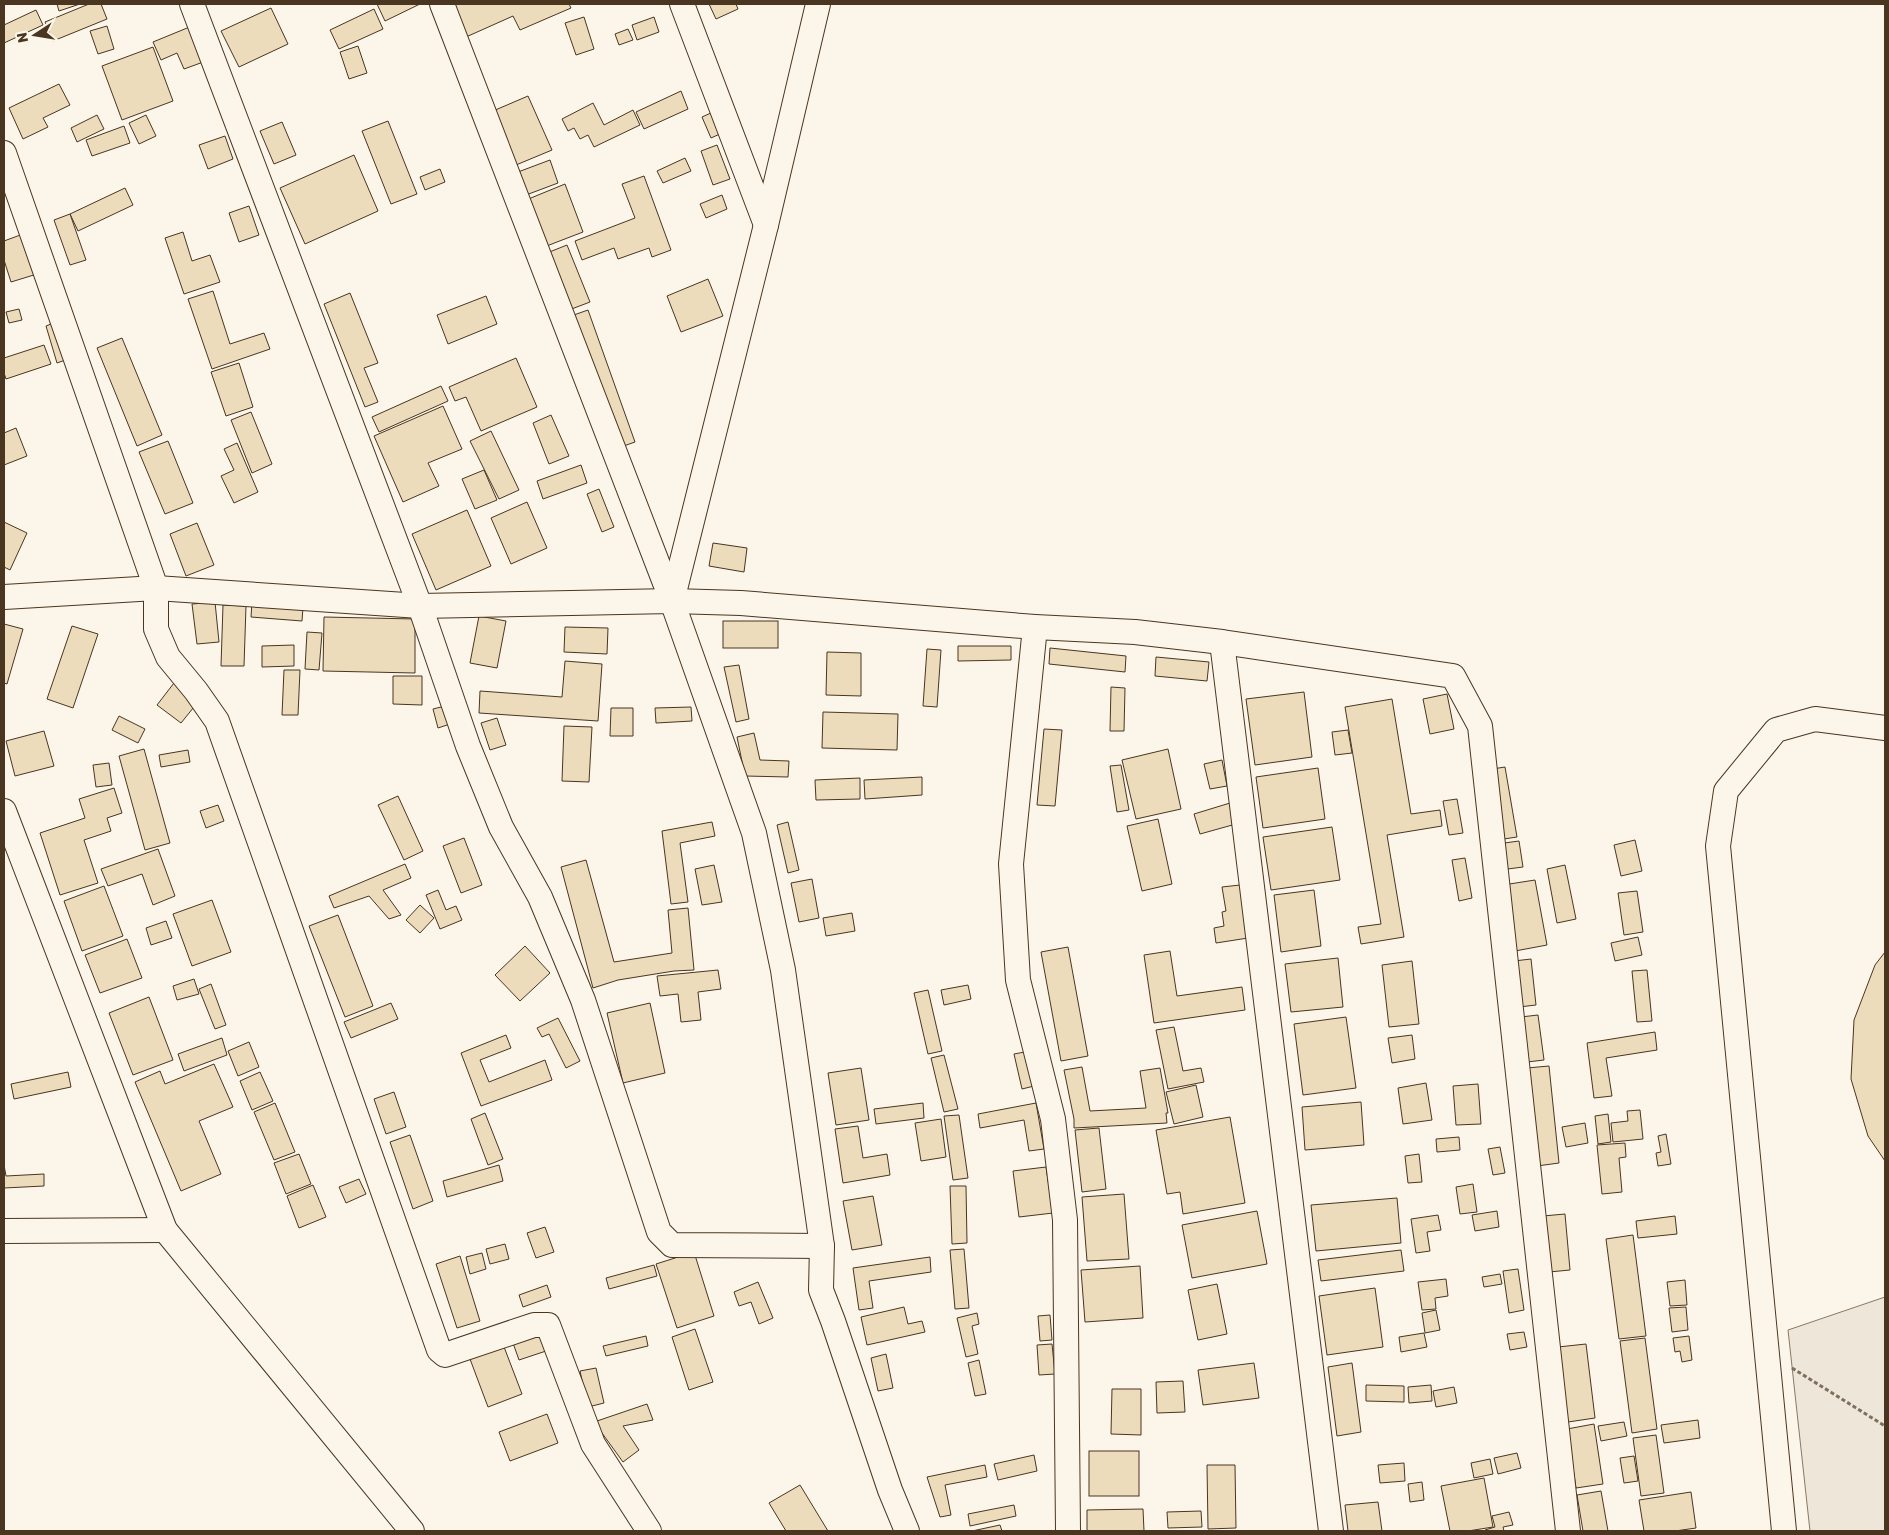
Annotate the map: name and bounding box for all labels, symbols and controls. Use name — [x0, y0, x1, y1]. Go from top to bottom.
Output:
north arrow — [10, 10, 60, 60]
text: N — [13, 31, 32, 44]

